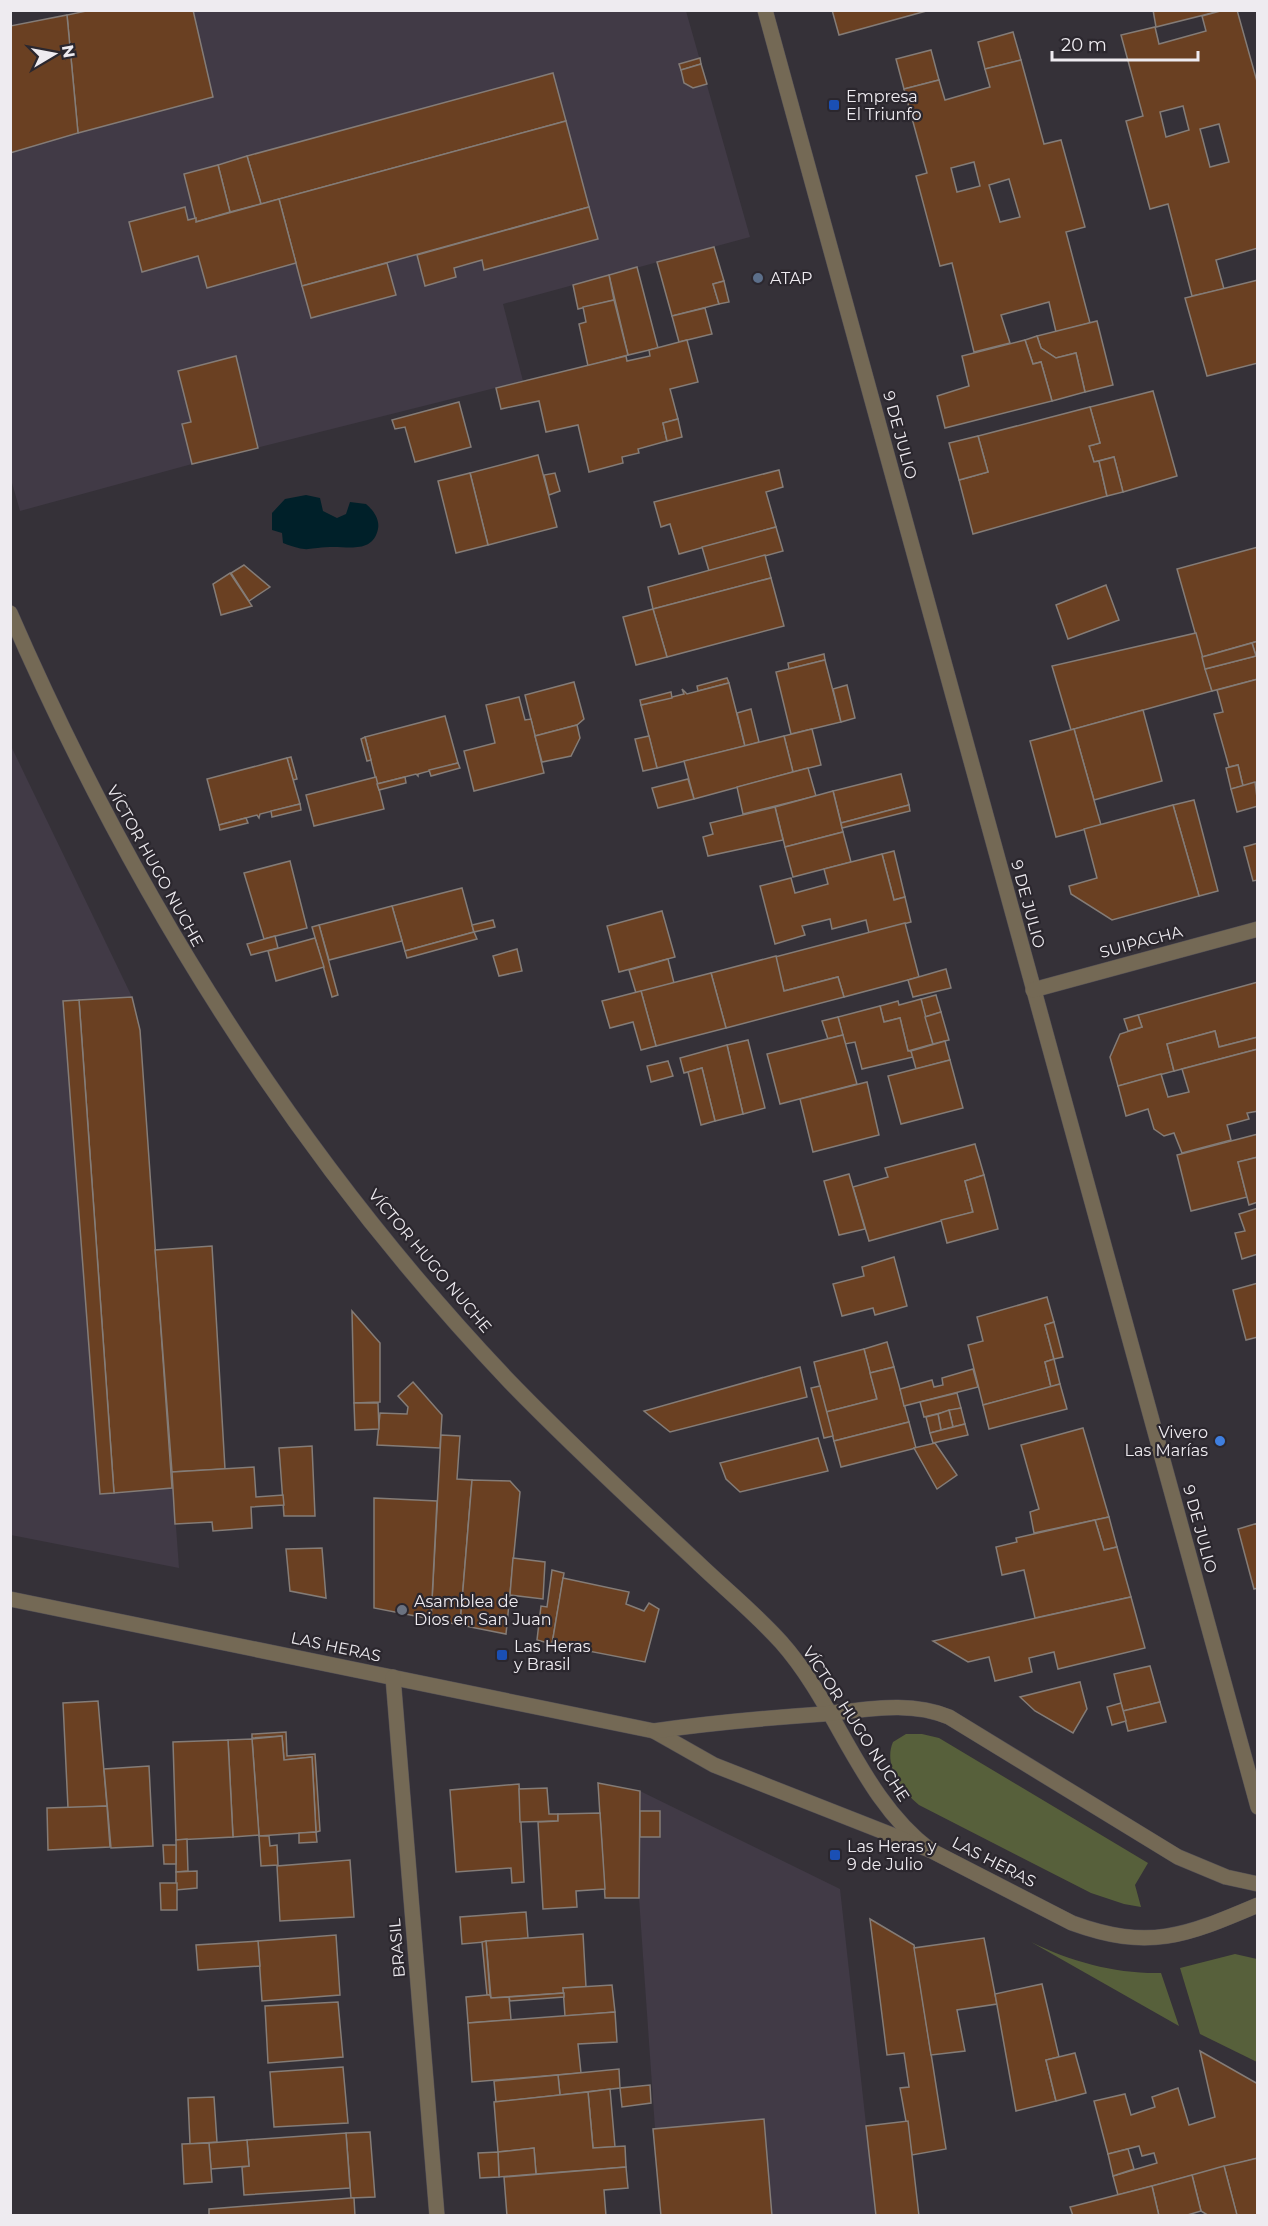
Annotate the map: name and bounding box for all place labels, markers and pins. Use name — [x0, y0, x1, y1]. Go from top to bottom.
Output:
place label: Empresa El Triunfo — [846, 87, 922, 124]
marker: Empresa El Triunfo — [827, 98, 841, 112]
place label: ATAP — [770, 269, 813, 288]
marker: ATAP — [751, 271, 765, 285]
place label: Vivero Las Marías — [1125, 1423, 1208, 1460]
marker: Vivero Las Marías — [1213, 1434, 1227, 1448]
place label: Asamblea de Dios en San Juan — [414, 1592, 552, 1629]
marker: Asamblea de Dios en San Juan — [395, 1603, 409, 1617]
place label: Las Heras y Brasil — [513, 1637, 591, 1674]
marker: Las Heras y Brasil — [495, 1648, 509, 1662]
place label: Las Heras y 9 de Julio — [847, 1837, 937, 1874]
marker: Las Heras y 9 de Julio — [828, 1848, 842, 1862]

